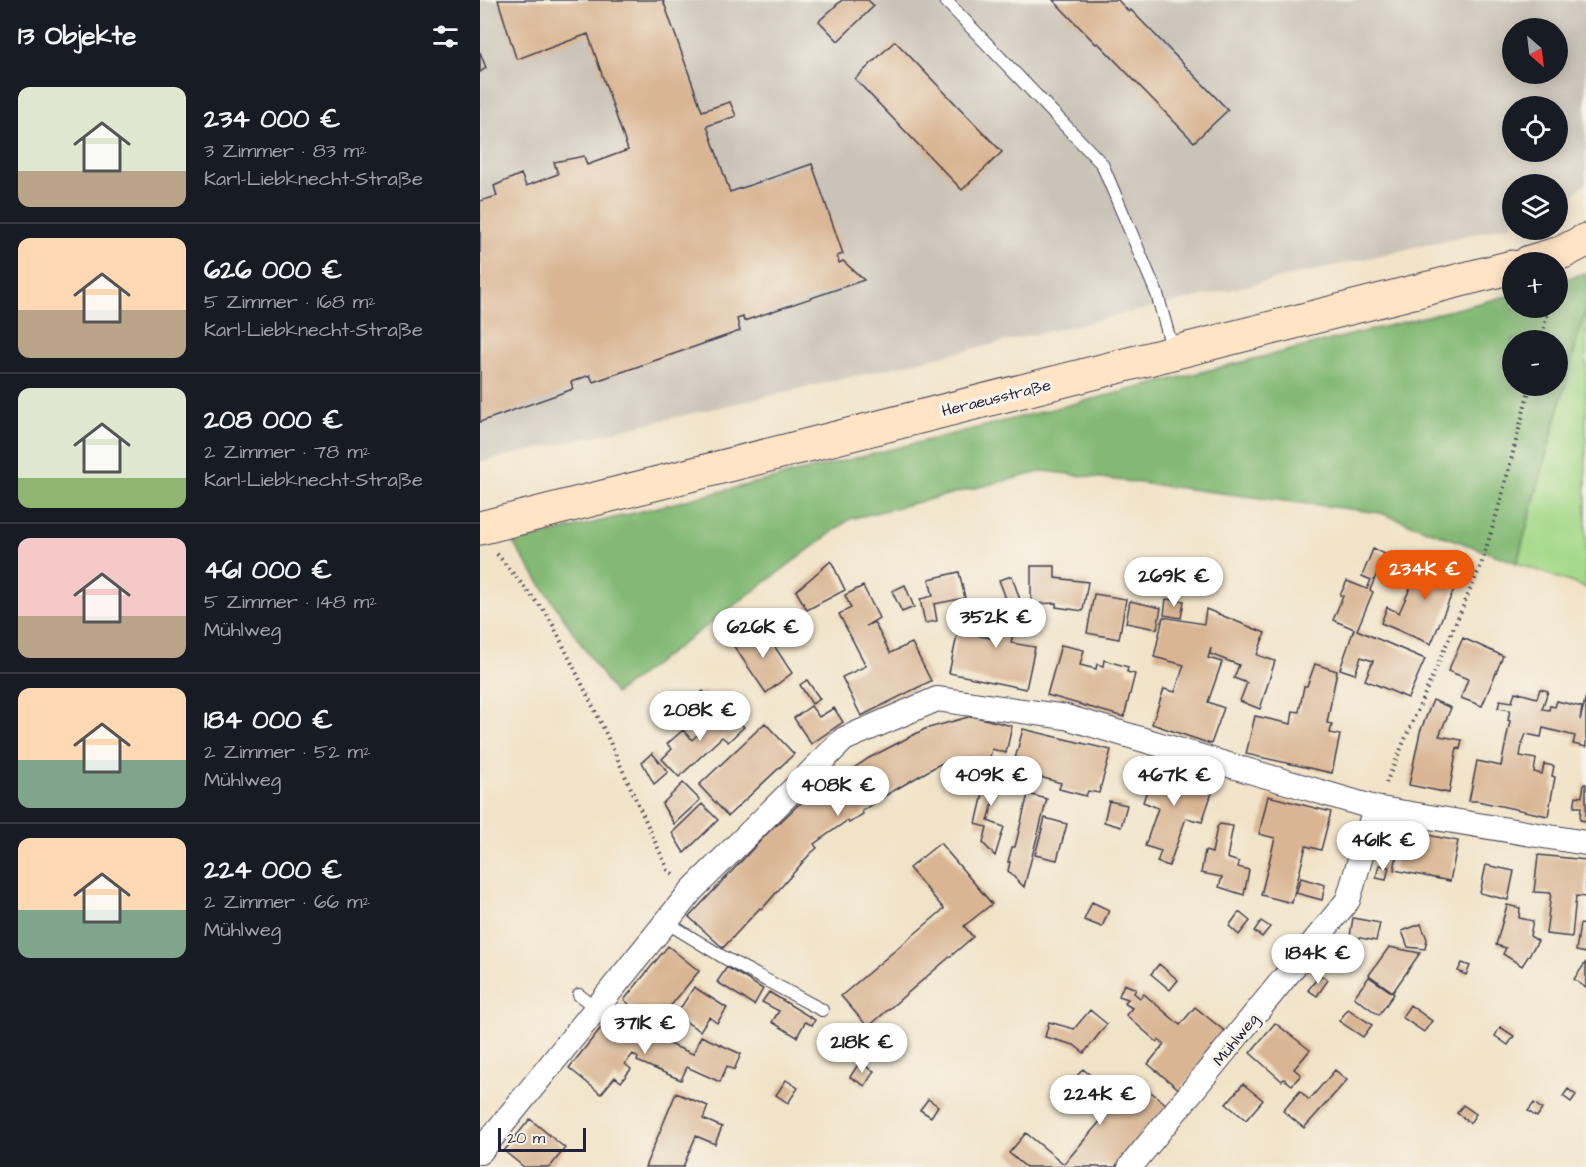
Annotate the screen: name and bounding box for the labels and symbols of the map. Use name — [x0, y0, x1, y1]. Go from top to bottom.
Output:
north arrow — [1502, 18, 1568, 84]
street label: Heraeusstraße — [939, 374, 1053, 422]
pin: 234K € — [1376, 550, 1474, 601]
pin: 269K € — [1125, 557, 1223, 608]
pin: 352K € — [947, 598, 1045, 649]
pin: 626K € — [714, 608, 812, 659]
pin: 208K € — [651, 691, 749, 742]
pin: 409K € — [942, 756, 1040, 807]
pin: 467K € — [1125, 756, 1223, 807]
pin: 408K € — [789, 766, 887, 817]
pin: 461K € — [1334, 821, 1432, 872]
pin: 184K € — [1269, 934, 1367, 985]
pin: 371K € — [596, 1004, 694, 1055]
street label: Mühlweg — [1208, 1009, 1264, 1071]
pin: 218K € — [813, 1023, 911, 1074]
pin: 224K € — [1051, 1075, 1149, 1126]
scale bar — [498, 1125, 586, 1152]

